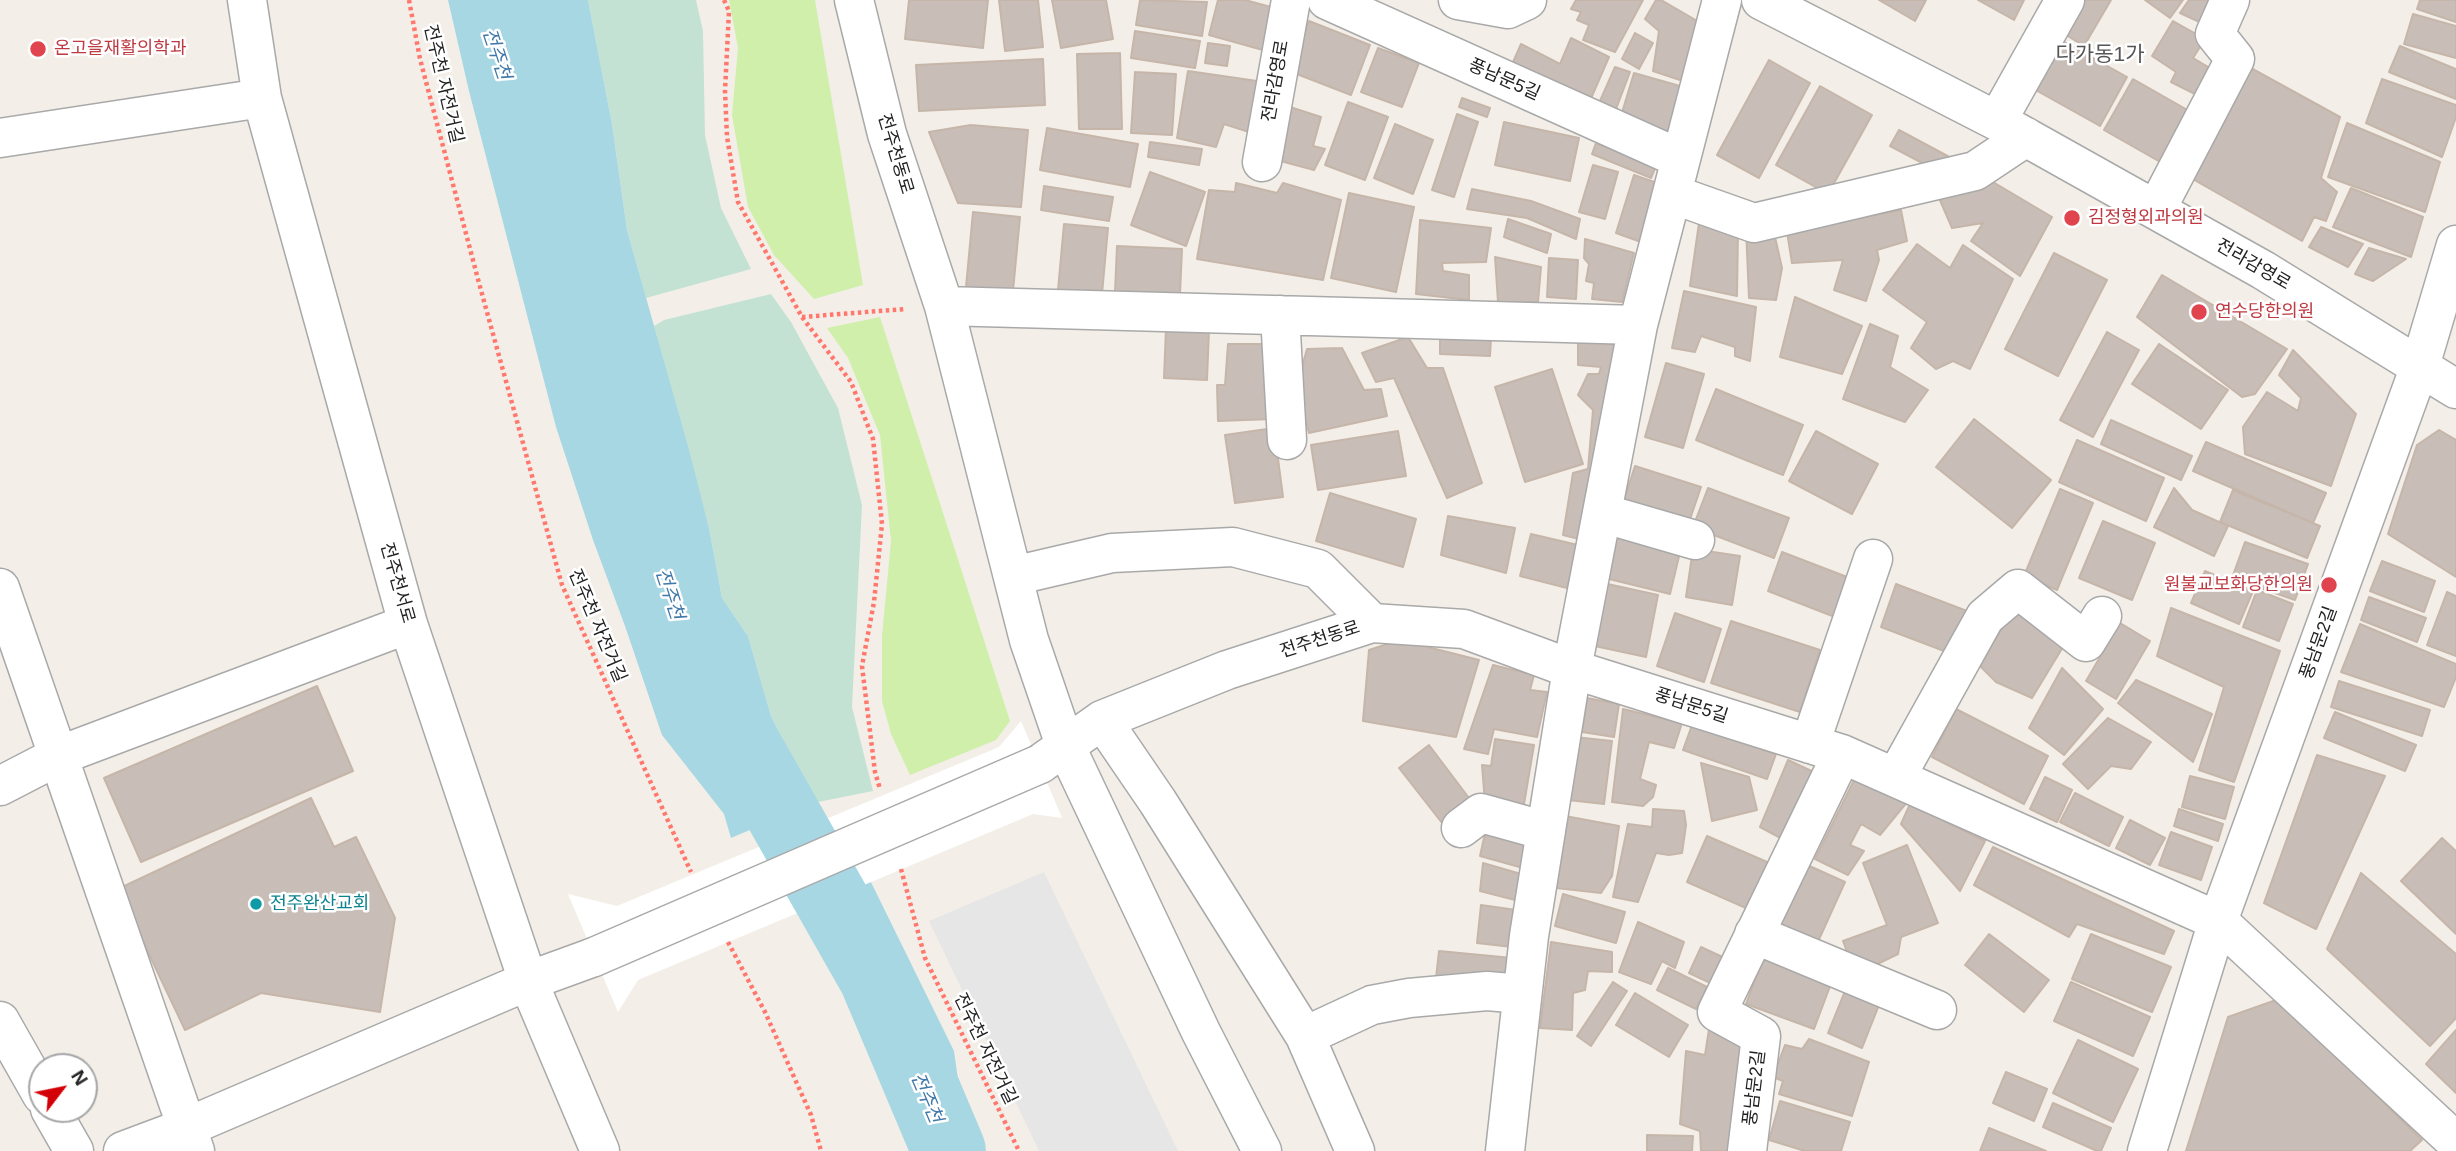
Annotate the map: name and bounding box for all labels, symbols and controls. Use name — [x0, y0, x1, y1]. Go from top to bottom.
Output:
street label: 전주천 자전거길 — [419, 23, 467, 145]
water label: 전주천 — [477, 26, 515, 82]
place label: 온고을재활의학과 — [54, 38, 186, 60]
street label: 전라감영로 — [1258, 38, 1294, 124]
marker: 온고을재활의학과 — [28, 39, 48, 59]
district label: 다가동1가 — [2056, 42, 2144, 68]
street label: 풍남문5길 — [1465, 55, 1543, 105]
street label: 전주천동로 — [873, 111, 917, 197]
place label: 김정형외과의원 — [2088, 207, 2204, 229]
marker: 김정형외과의원 — [2062, 208, 2082, 228]
street label: 전라감영로 — [2212, 235, 2294, 295]
place label: 연수당한의원 — [2215, 301, 2314, 323]
marker: 연수당한의원 — [2189, 302, 2209, 322]
street label: 전주천서로 — [375, 540, 419, 626]
street label: 전주천 자전거길 — [563, 566, 631, 686]
water label: 전주천 — [650, 566, 688, 622]
place label: 원불교보화당한의원 — [2164, 574, 2313, 596]
marker: 원불교보화당한의원 — [2319, 575, 2339, 595]
street label: 풍남문2길 — [2296, 603, 2342, 683]
street label: 전주천동로 — [1277, 617, 1363, 663]
street label: 풍남문5길 — [1651, 684, 1731, 728]
place label: 전주완산교회 — [270, 893, 369, 915]
marker: 전주완산교회 — [248, 896, 264, 912]
street label: 전주천 자전거길 — [949, 990, 1021, 1108]
street label: 풍남문2길 — [1740, 1049, 1770, 1127]
north arrow — [28, 1053, 98, 1123]
text: N — [67, 1066, 92, 1089]
water label: 전주천 — [905, 1069, 947, 1127]

